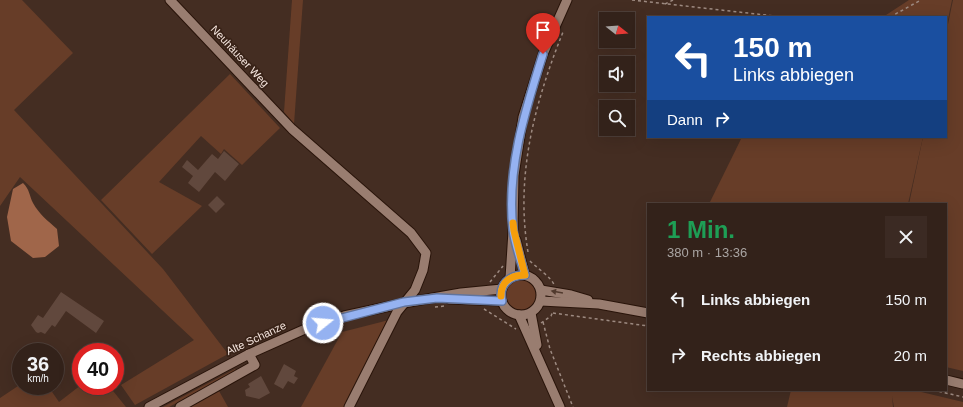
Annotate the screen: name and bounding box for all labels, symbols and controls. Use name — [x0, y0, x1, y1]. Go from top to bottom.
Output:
north arrow — [599, 12, 635, 48]
map controls — [599, 12, 635, 136]
pin — [526, 13, 560, 54]
icon: arrive — [532, 19, 554, 41]
street label: Neuhäuser Weg — [209, 23, 271, 89]
icon: left — [667, 32, 719, 84]
text: 150 m — [733, 32, 812, 63]
button: sound — [599, 56, 635, 92]
text: Links abbiegen — [733, 65, 854, 85]
button: search — [599, 100, 635, 136]
icon: right — [711, 108, 733, 130]
text: Dann — [667, 111, 703, 128]
text: 1 Min. — [667, 216, 735, 243]
button: close — [885, 216, 927, 258]
text: 380 m · 13:36 — [667, 245, 747, 260]
icon: left — [667, 288, 689, 310]
one-way arrow — [551, 289, 563, 295]
text: Links abbiegen — [701, 291, 810, 308]
text: 150 m — [885, 291, 927, 308]
position arrow — [302, 302, 344, 344]
street label: Alte Schanze — [224, 319, 288, 357]
speed limit sign: 40 — [72, 343, 124, 395]
icon: right — [667, 344, 689, 366]
text: Rechts abbiegen — [701, 347, 821, 364]
text: 20 m — [894, 347, 927, 364]
text: 36 — [27, 353, 49, 375]
text: km/h — [27, 373, 49, 384]

